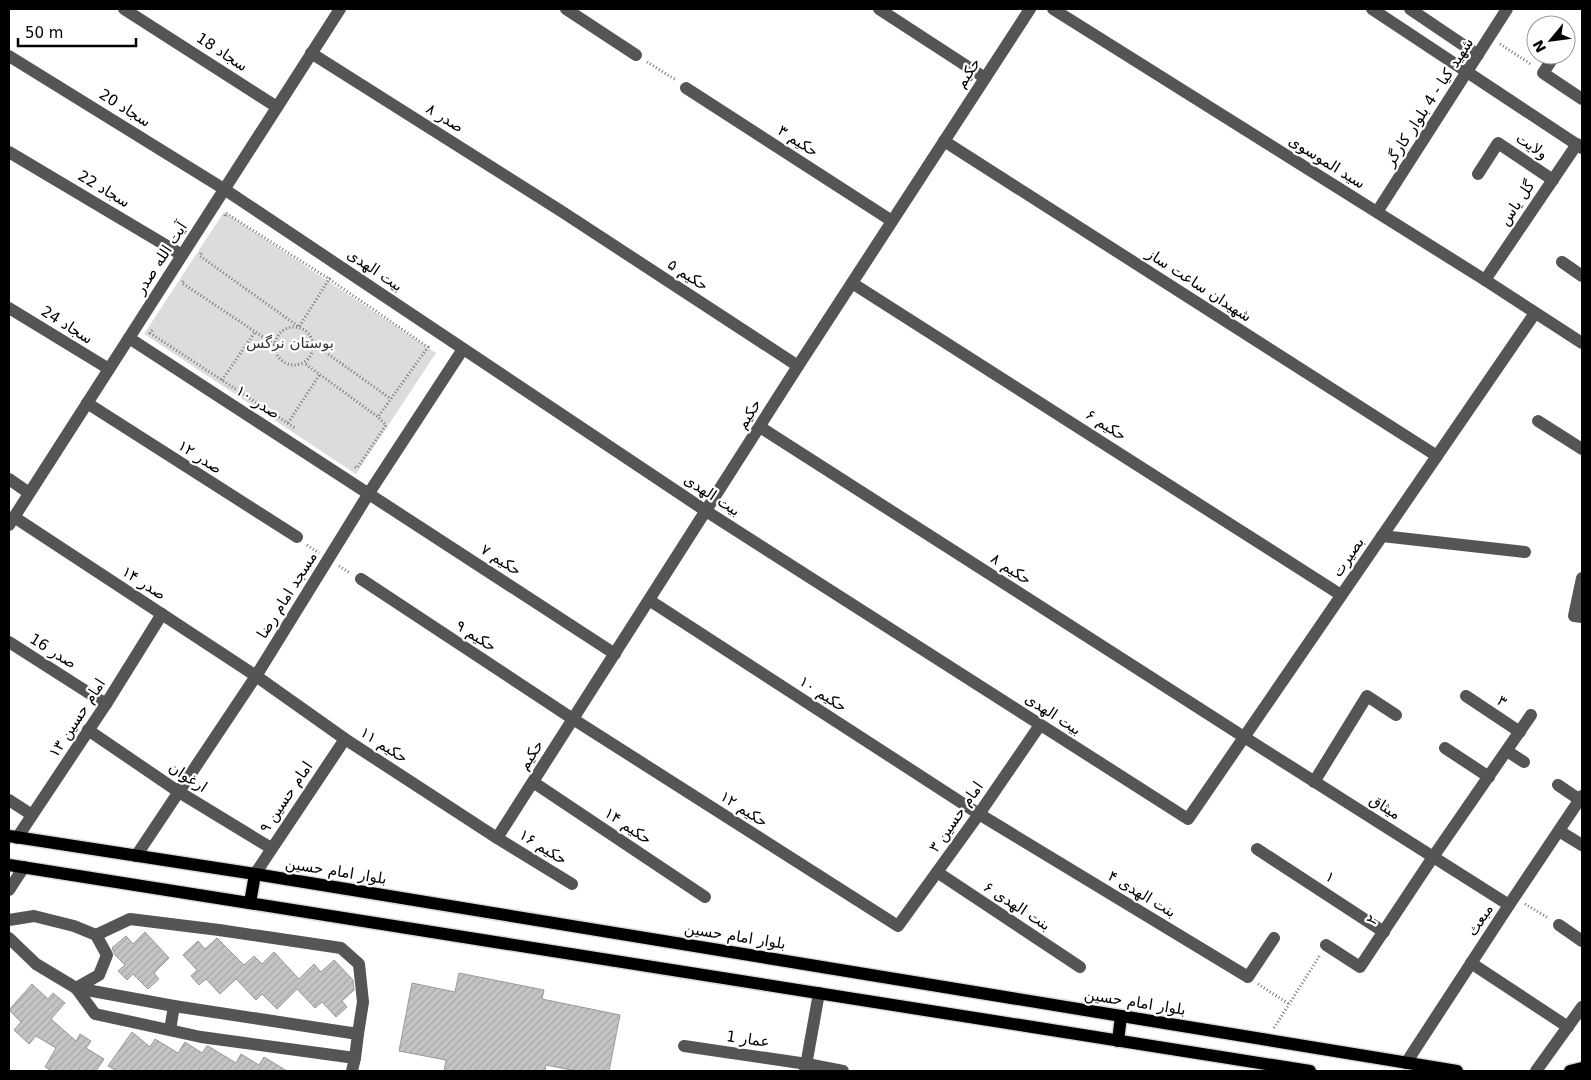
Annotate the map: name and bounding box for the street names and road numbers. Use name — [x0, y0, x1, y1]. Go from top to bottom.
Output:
street label: سجاد 18 — [193, 29, 251, 75]
street label: شهید کیا - 4 بلوار کارگر — [1380, 34, 1477, 170]
street label: حکیم — [952, 55, 984, 91]
street label: سجاد 20 — [96, 85, 154, 131]
street label: صدر ۸ — [423, 100, 467, 136]
street label: حکیم ۳ — [774, 121, 822, 161]
street label: ولایت — [1513, 129, 1551, 163]
street label: سید الموسوی — [1285, 131, 1369, 193]
street label: سجاد 22 — [75, 167, 133, 211]
street label: گل یاس — [1495, 176, 1539, 229]
street label: آیت الله صدر — [131, 218, 191, 298]
street label: شهیدان ساعت ساز — [1142, 244, 1255, 326]
street label: بیت الهدی — [344, 245, 406, 295]
street label: حکیم ۵ — [664, 255, 712, 295]
street label: سجاد 24 — [38, 302, 96, 348]
street label: صدر ۱۰ — [233, 381, 283, 423]
street label: حکیم — [733, 396, 765, 432]
street label: حکیم ۶ — [1082, 405, 1130, 445]
street label: صدر ۱۲ — [175, 436, 225, 478]
street label: بیت الهدی — [680, 470, 744, 520]
street label: بصیرت — [1328, 534, 1368, 580]
street label: حکیم ۷ — [477, 540, 525, 580]
street label: مسجد امام رضا — [253, 548, 321, 642]
street label: حکیم ۸ — [987, 549, 1035, 589]
street label: صدر ۱۴ — [119, 562, 169, 604]
street label: حکیم ۹ — [452, 616, 500, 656]
street label: صدر 16 — [26, 630, 80, 672]
street label: حکیم ۱۰ — [796, 672, 850, 716]
street label: امام حسین ۱۳ — [45, 675, 109, 761]
street label: بیت الهدی — [1021, 689, 1085, 739]
street label: ۳ — [1494, 691, 1510, 711]
street label: حکیم ۱۱ — [357, 723, 411, 767]
street label: حکیم — [515, 737, 547, 773]
street label: ارغوان — [165, 758, 211, 796]
street label: امام حسین ۹ — [256, 758, 316, 836]
street label: امام حسین ۳ — [925, 778, 987, 856]
street label: حکیم ۱۲ — [717, 787, 771, 831]
street label: میثاق — [1366, 791, 1404, 823]
street label: حکیم ۱۴ — [601, 804, 655, 848]
street label: حکیم ۱۶ — [516, 825, 570, 869]
street label: بلوار امام حسین — [284, 854, 388, 888]
street label: بنت الهدی ۴ — [1105, 867, 1179, 921]
street label: ۱ — [1322, 867, 1338, 887]
street label: بنت الهدی ۶ — [980, 878, 1054, 934]
street label: مبعث — [1463, 901, 1497, 939]
street label: ۲ — [1362, 912, 1382, 928]
street label: بلوار امام حسین — [683, 919, 787, 953]
street label: بلوار امام حسین — [1083, 985, 1187, 1019]
street label: عمار 1 — [725, 1027, 771, 1051]

